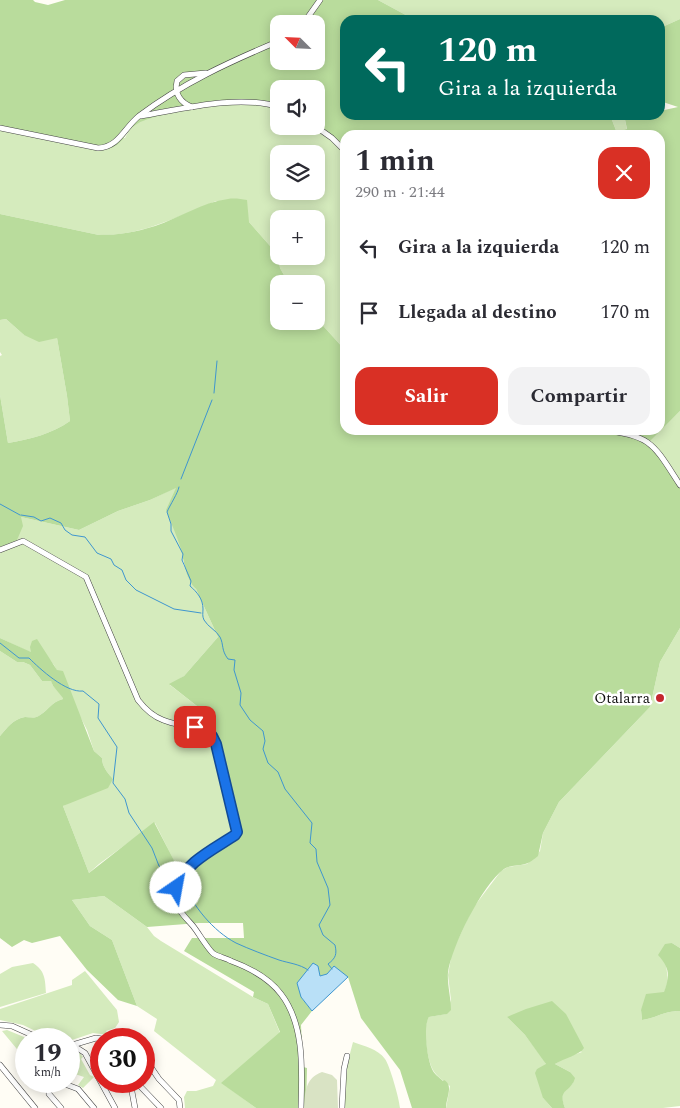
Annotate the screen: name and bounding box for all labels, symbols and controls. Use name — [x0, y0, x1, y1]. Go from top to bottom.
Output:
north arrow — [270, 15, 325, 70]
map controls — [270, 15, 325, 330]
text: 120 m — [438, 24, 537, 77]
icon: left — [355, 35, 420, 100]
text: Gira a la izquierda — [438, 72, 617, 105]
button: sound — [270, 80, 325, 135]
text: 1 min — [355, 138, 435, 184]
button: layers — [270, 145, 325, 200]
button: close — [598, 147, 650, 199]
text: 290 m · 21:44 — [355, 180, 445, 204]
button: + — [270, 210, 325, 265]
text: Gira a la izquierda — [398, 233, 559, 262]
text: 120 m — [600, 233, 650, 262]
icon: left — [355, 234, 383, 262]
button: − — [270, 275, 325, 330]
text: Llegada al destino — [398, 298, 557, 327]
text: 170 m — [600, 298, 650, 327]
icon: arrive — [355, 299, 383, 327]
button: Salir — [355, 367, 498, 425]
button: Compartir — [508, 367, 650, 425]
place label: Otalarra — [594, 687, 651, 710]
marker: Otalarra — [654, 692, 666, 704]
pin — [174, 706, 216, 748]
icon: arrive — [181, 713, 209, 741]
position arrow — [149, 861, 201, 913]
speed limit sign: 30 — [90, 1028, 155, 1093]
text: 19 — [33, 1035, 62, 1073]
text: km/h — [34, 1063, 61, 1082]

